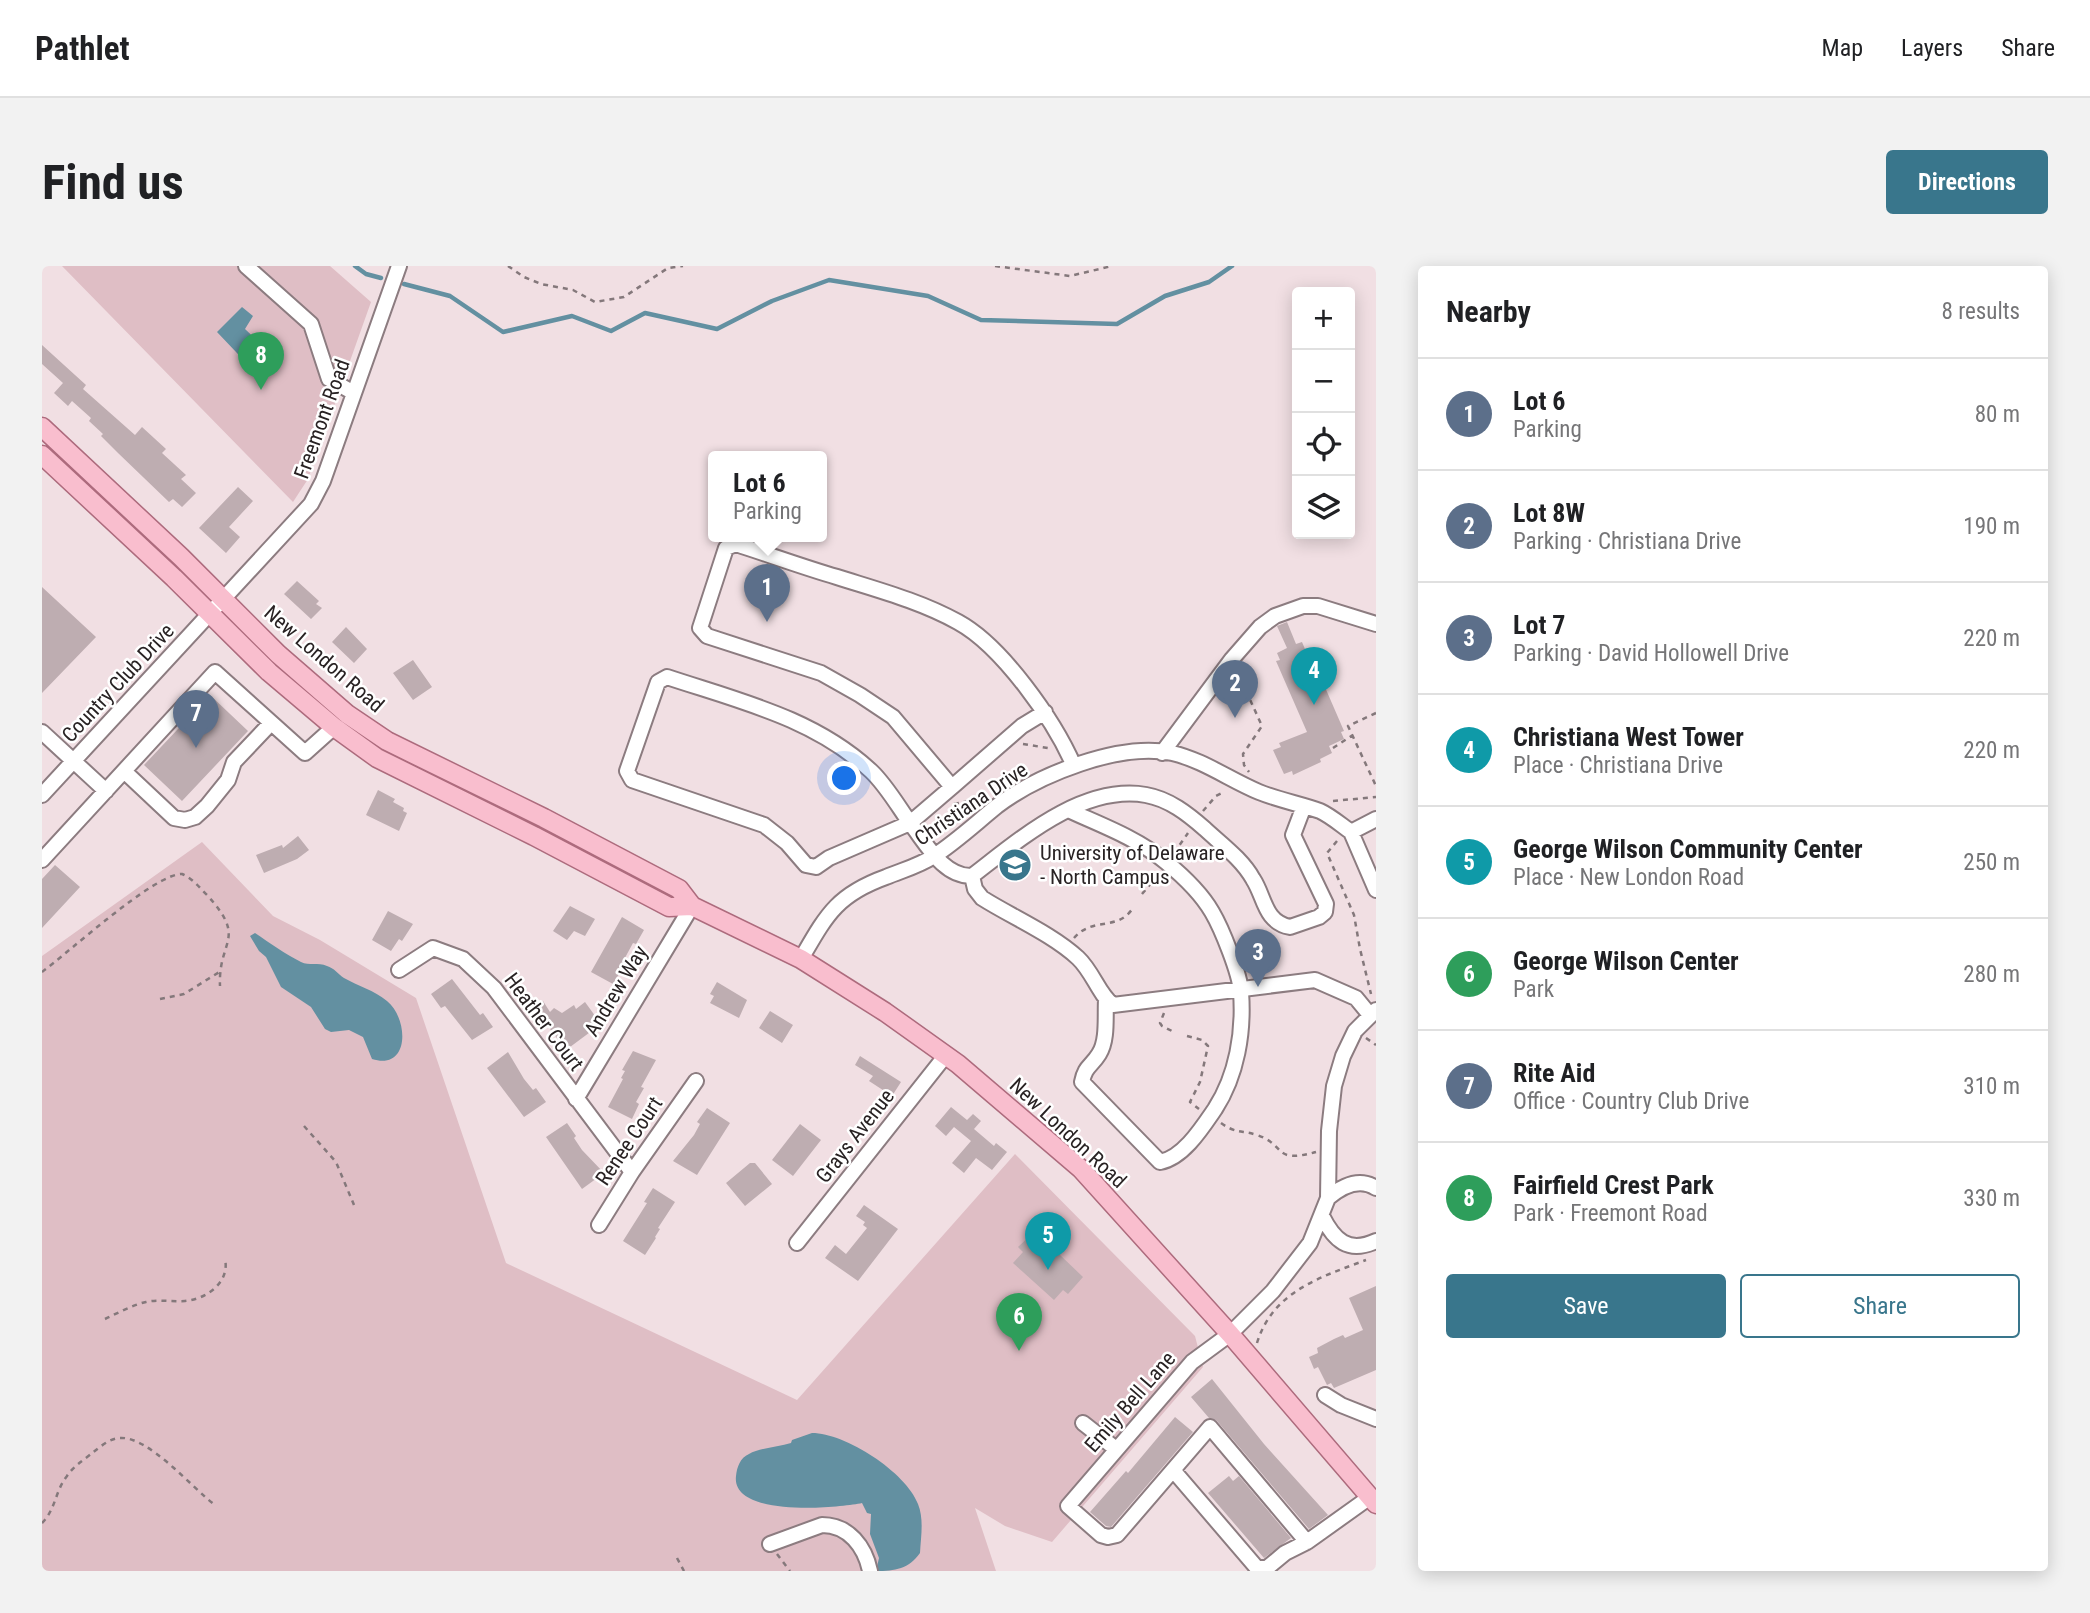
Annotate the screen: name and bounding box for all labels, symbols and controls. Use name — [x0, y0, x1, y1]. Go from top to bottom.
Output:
text: Pathlet — [35, 29, 130, 68]
text: Map — [1822, 34, 1863, 62]
text: Layers — [1901, 34, 1963, 62]
text: Share — [2001, 34, 2055, 62]
button: Directions — [1886, 150, 2048, 214]
text: Find us — [42, 154, 184, 211]
map controls — [1292, 287, 1355, 539]
button: + — [1292, 287, 1355, 350]
text: Nearby — [1446, 294, 1531, 329]
text: 8 results — [1942, 298, 2020, 325]
pin: 8 — [238, 332, 284, 390]
button: − — [1292, 350, 1355, 413]
street label: Freemont Road — [289, 356, 355, 482]
text: Lot 6 — [1513, 386, 1565, 416]
text: 1 — [1463, 401, 1475, 428]
text: 80 m — [1975, 401, 2020, 428]
button: locate — [1292, 413, 1355, 476]
text: Parking — [1513, 416, 1582, 443]
popup — [708, 451, 827, 542]
text: Lot 6 — [733, 468, 786, 498]
button: layers — [1292, 476, 1355, 539]
text: Parking — [733, 498, 802, 525]
text: Lot 8W — [1513, 498, 1585, 528]
text: 2 — [1463, 513, 1475, 540]
text: 190 m — [1963, 513, 2020, 540]
text: Parking · Christiana Drive — [1513, 528, 1741, 555]
pin: 1 — [744, 564, 790, 622]
street label: New London Road — [259, 601, 389, 717]
text: Lot 7 — [1513, 610, 1565, 640]
street label: Country Club Drive — [57, 619, 179, 747]
text: 3 — [1463, 625, 1475, 652]
text: 220 m — [1963, 625, 2020, 652]
text: Parking · David Hollowell Drive — [1513, 640, 1789, 667]
pin: 4 — [1291, 647, 1337, 705]
pin: 2 — [1212, 660, 1258, 718]
pin: 7 — [173, 690, 219, 748]
text: Christiana West Tower — [1513, 722, 1744, 752]
text: 4 — [1463, 737, 1475, 764]
text: 220 m — [1963, 737, 2020, 764]
text: Place · Christiana Drive — [1513, 752, 1723, 779]
street label: Christiana Drive — [910, 757, 1032, 851]
your location — [827, 761, 861, 795]
text: George Wilson Community Center — [1513, 834, 1863, 864]
place label: University of Delaware - North Campus — [1040, 841, 1225, 889]
school or university icon: University of Delaware - North Campus — [996, 846, 1034, 884]
text: 5 — [1463, 849, 1475, 876]
text: 250 m — [1963, 849, 2020, 876]
text: Place · New London Road — [1513, 864, 1744, 891]
pin: 3 — [1235, 929, 1281, 987]
street label: Andrew Way — [580, 941, 653, 1041]
text: George Wilson Center — [1513, 946, 1739, 976]
text: 6 — [1463, 961, 1475, 988]
text: 280 m — [1963, 961, 2020, 988]
street label: Heather Court — [499, 968, 589, 1076]
text: Park — [1513, 976, 1554, 1003]
text: Rite Aid — [1513, 1058, 1595, 1088]
street label: New London Road — [1005, 1073, 1131, 1193]
text: 7 — [1463, 1073, 1475, 1100]
text: 310 m — [1963, 1073, 2020, 1100]
street label: Grays Avenue — [811, 1084, 899, 1187]
text: Office · Country Club Drive — [1513, 1088, 1749, 1115]
street label: Renee Court — [591, 1092, 667, 1190]
text: Fairfield Crest Park — [1513, 1170, 1714, 1200]
text: 8 — [1463, 1185, 1475, 1212]
text: 330 m — [1963, 1185, 2020, 1212]
text: Park · Freemont Road — [1513, 1200, 1708, 1227]
pin: 5 — [1025, 1212, 1071, 1270]
button: Save — [1446, 1274, 1726, 1338]
button: Share — [1740, 1274, 2020, 1338]
pin: 6 — [996, 1293, 1042, 1351]
street label: Emily Bell Lane — [1080, 1347, 1180, 1457]

